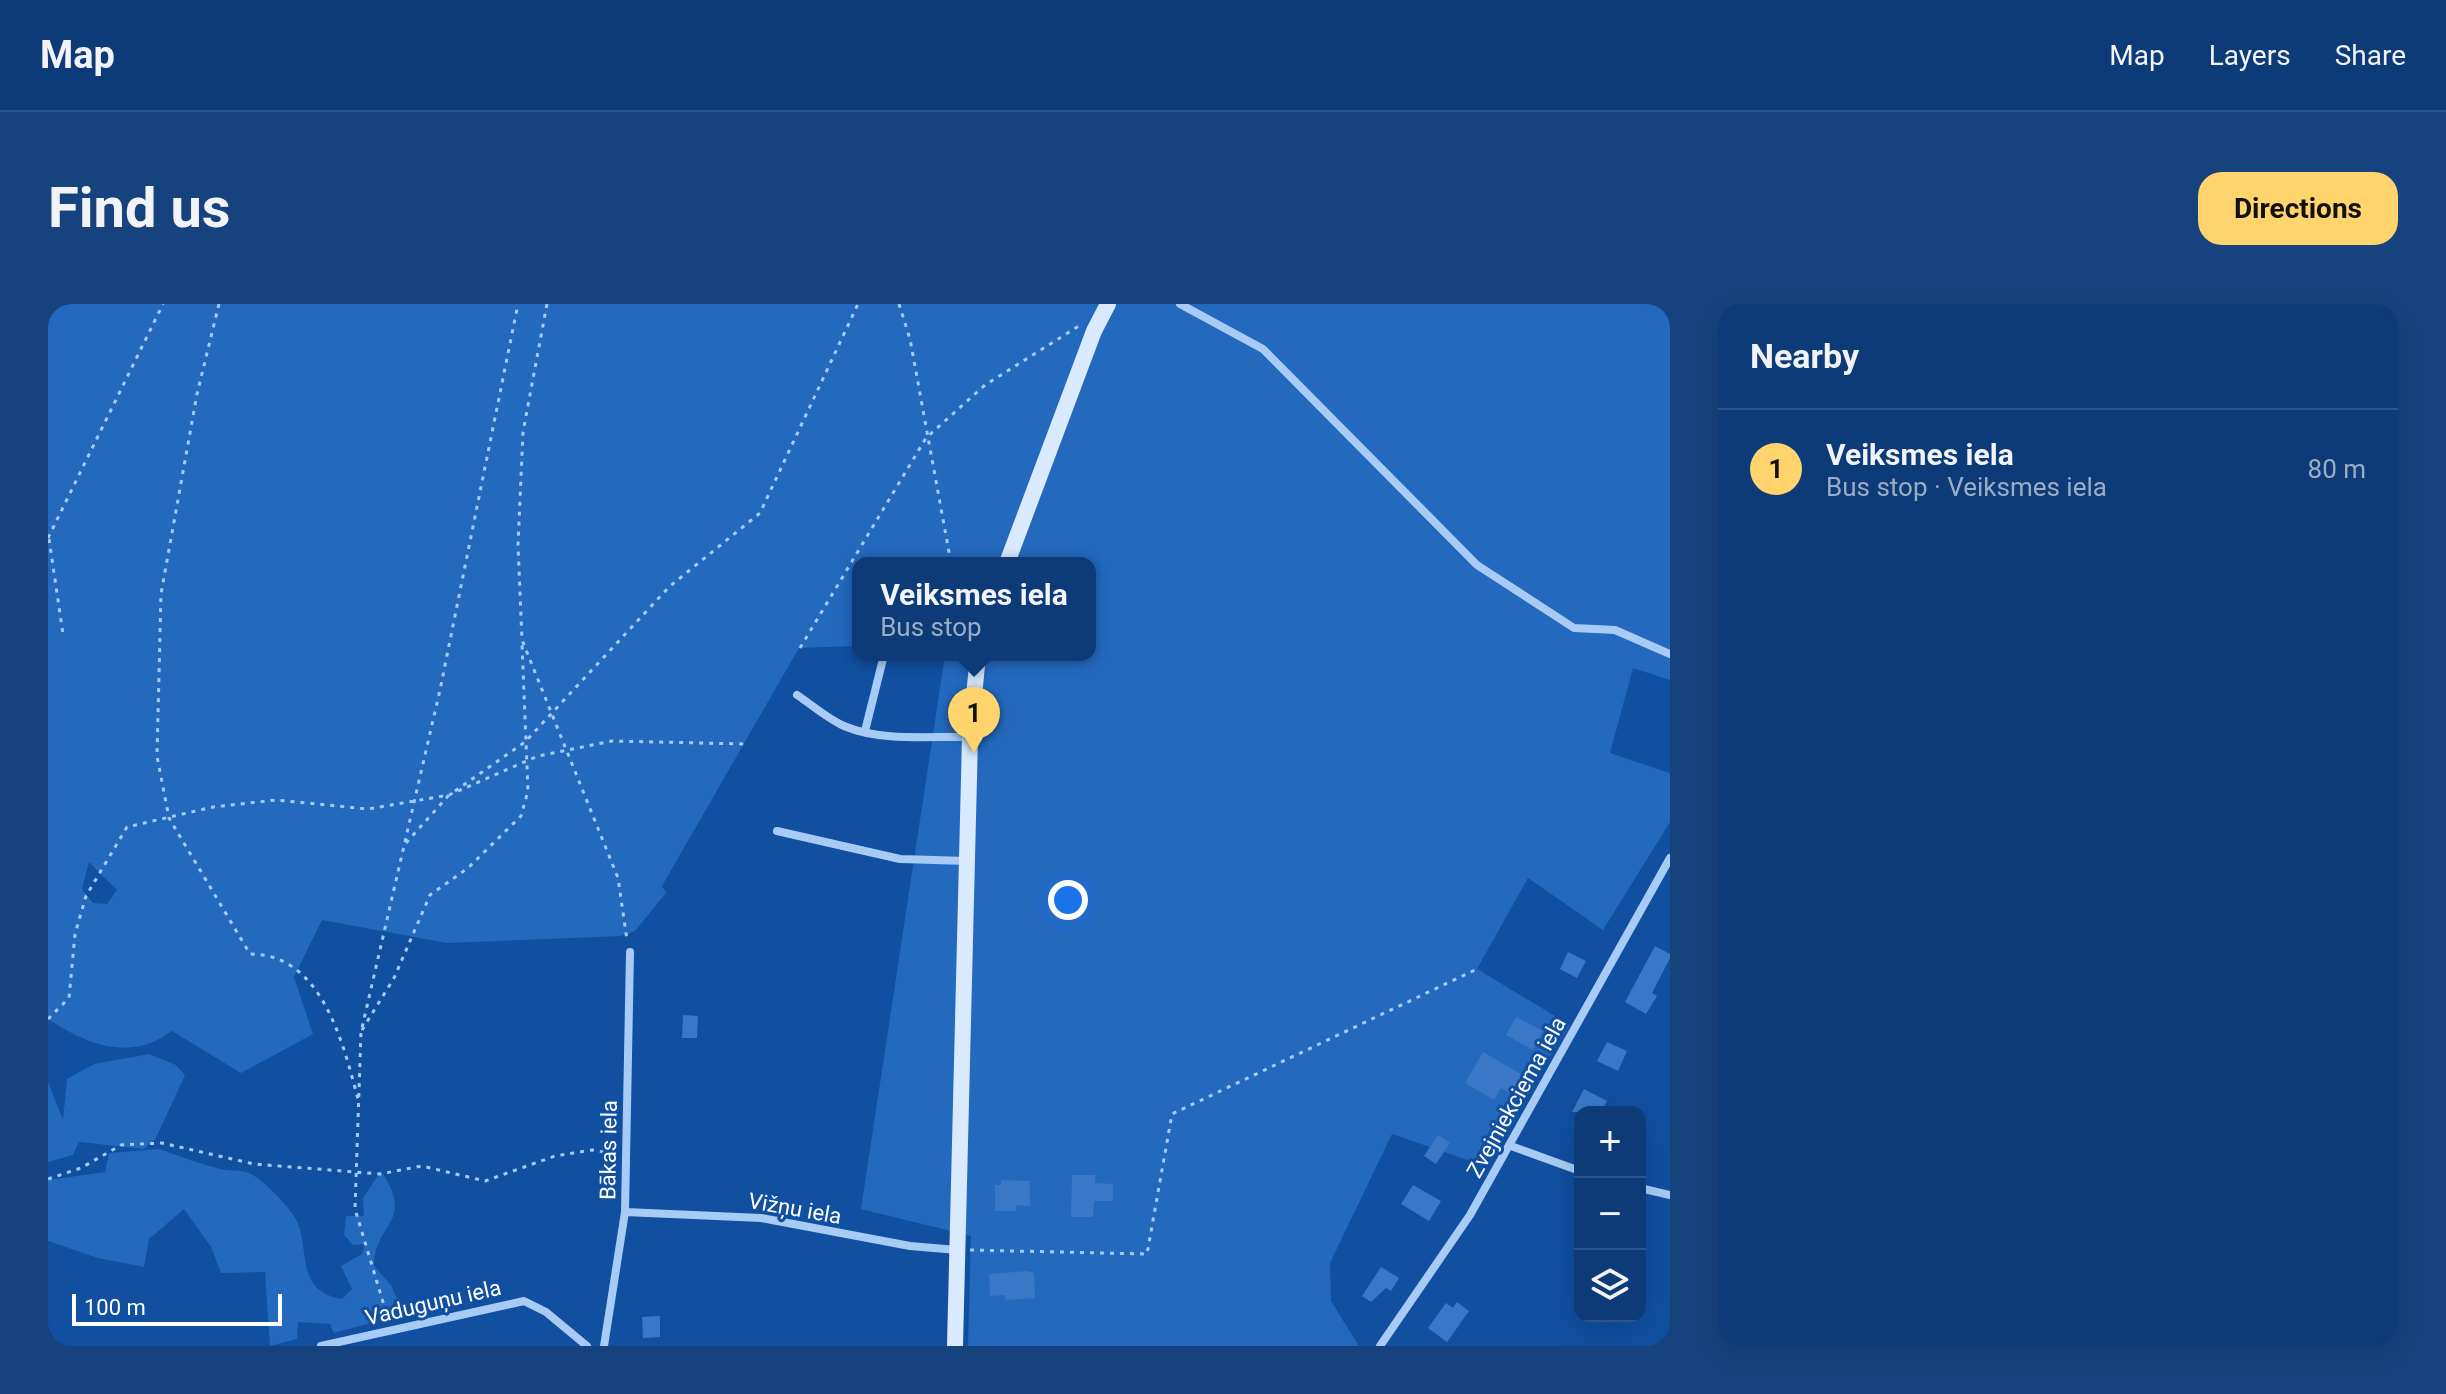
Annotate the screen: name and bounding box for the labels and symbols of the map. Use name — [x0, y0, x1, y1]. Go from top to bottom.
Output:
pin: 1 — [948, 687, 1000, 753]
your location — [1048, 880, 1088, 920]
street label: Zvejniekciema iela — [1462, 1012, 1571, 1182]
street label: Bākas iela — [595, 1100, 622, 1200]
street label: Vižņu iela — [746, 1188, 844, 1230]
street label: Vaduguņu iela — [363, 1275, 504, 1331]
scale bar — [72, 1290, 282, 1326]

